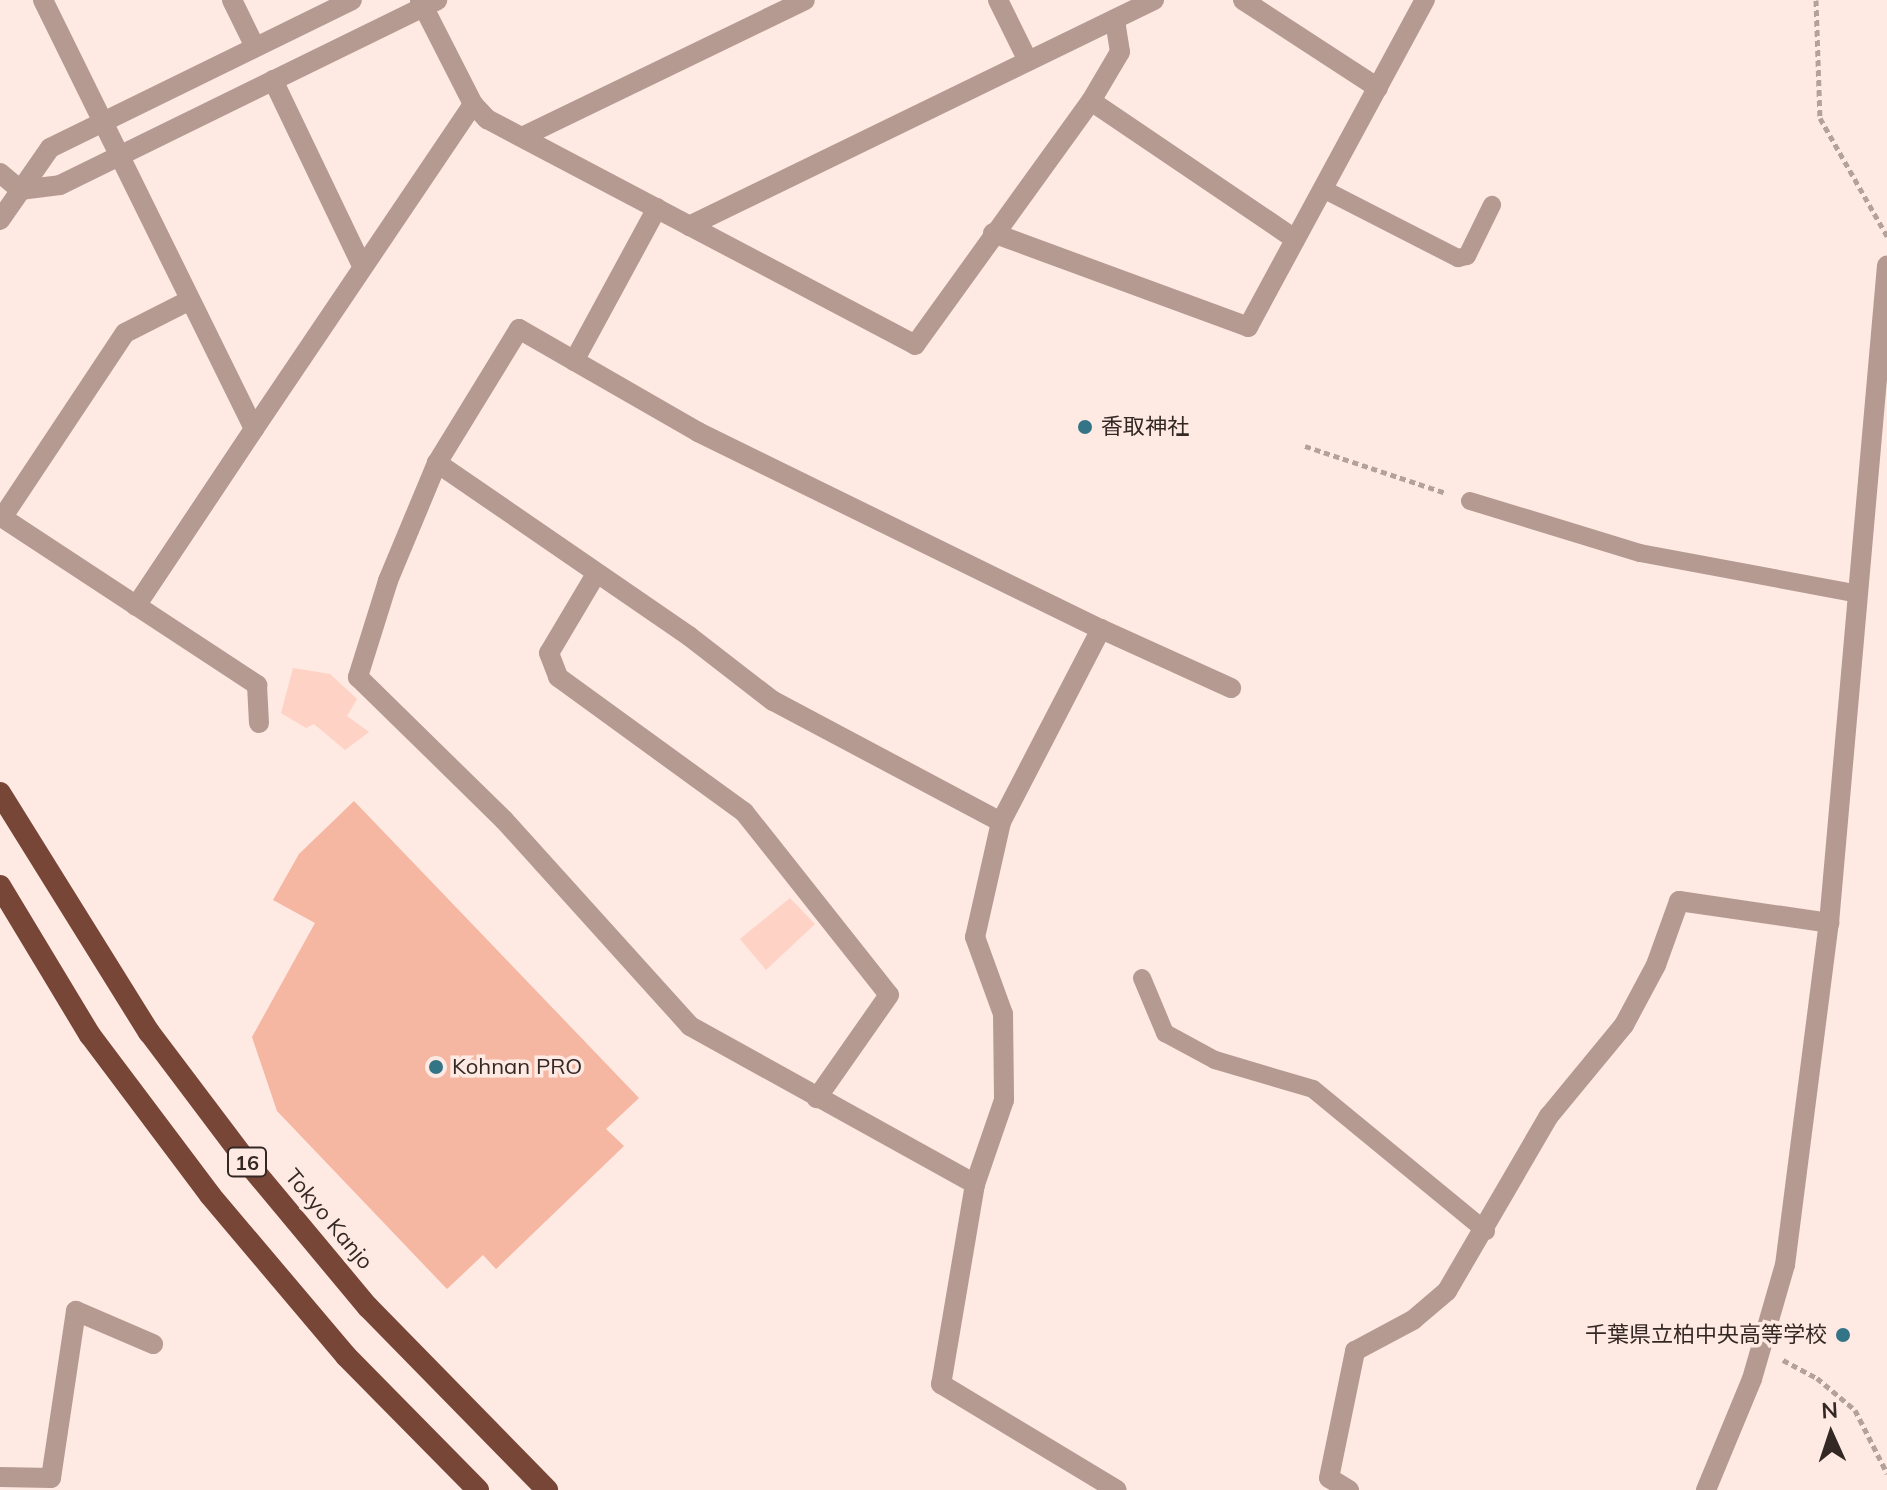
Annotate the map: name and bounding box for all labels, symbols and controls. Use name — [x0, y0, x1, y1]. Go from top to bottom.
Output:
place label: 香取神社 — [1101, 414, 1189, 440]
marker: 香取神社 — [1076, 418, 1094, 436]
place label: Kohnan PRO — [452, 1054, 582, 1080]
marker: Kohnan PRO — [427, 1058, 445, 1076]
road number: 16 — [227, 1146, 267, 1178]
street label: Tokyo Kanjo — [279, 1163, 379, 1275]
place label: 千葉県立柏中央高等学校 — [1585, 1322, 1827, 1348]
marker: 千葉県立柏中央高等学校 — [1834, 1326, 1852, 1344]
north arrow — [1791, 1394, 1871, 1474]
text: N — [1821, 1396, 1839, 1424]

